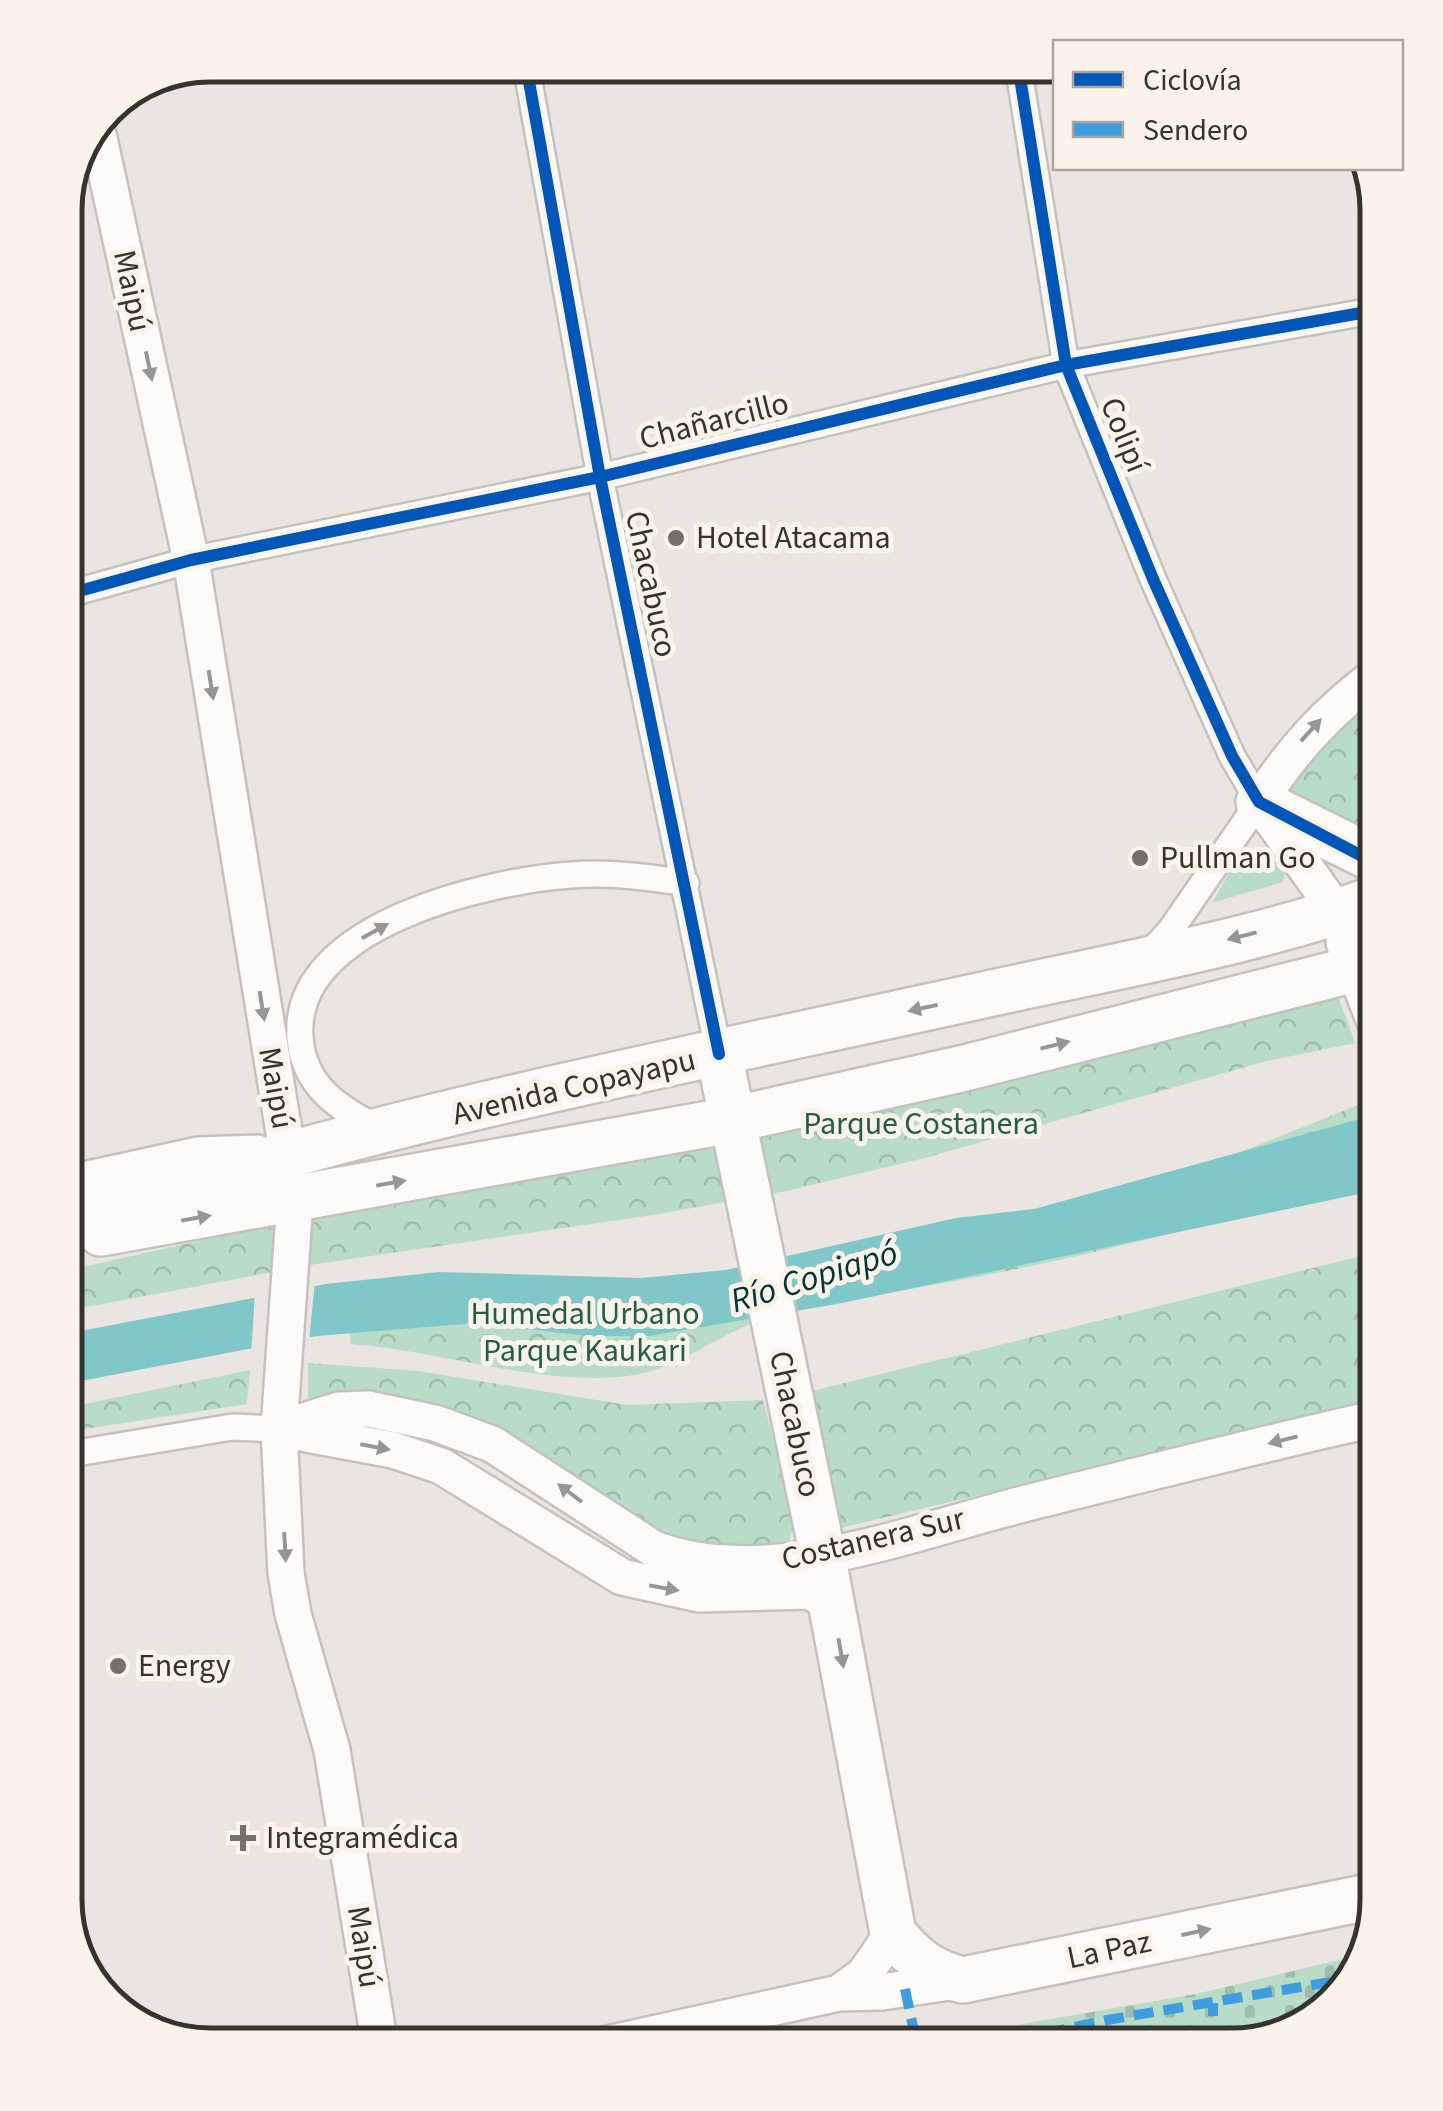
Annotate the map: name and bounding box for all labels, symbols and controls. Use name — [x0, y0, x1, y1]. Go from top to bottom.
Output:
legend — [1053, 40, 1403, 170]
text: Ciclovía — [1143, 59, 1242, 102]
text: Sendero — [1143, 109, 1248, 152]
street label: Maipú — [101, 246, 163, 336]
one-way arrow — [142, 351, 157, 382]
street label: Chañarcillo — [635, 380, 793, 462]
street label: Colipí — [1088, 391, 1160, 480]
street label: Chacabuco — [613, 507, 689, 661]
place label: Hotel Atacama — [696, 515, 891, 561]
marker: Hotel Atacama — [665, 527, 687, 549]
one-way arrow — [204, 670, 220, 701]
one-way arrow — [1299, 719, 1322, 743]
place label: Pullman Go — [1160, 835, 1316, 881]
marker: Pullman Go — [1129, 847, 1151, 869]
one-way arrow — [361, 923, 390, 940]
one-way arrow — [1226, 929, 1257, 944]
one-way arrow — [255, 991, 271, 1022]
one-way arrow — [907, 1001, 938, 1017]
street label: Avenida Copayapu — [448, 1037, 700, 1137]
one-way arrow — [1040, 1037, 1071, 1053]
street label: Maipú — [246, 1043, 306, 1133]
park label: Parque Costanera — [803, 1101, 1039, 1147]
one-way arrow — [376, 1175, 407, 1190]
one-way arrow — [181, 1210, 212, 1225]
water label: Río Copiapó — [724, 1228, 904, 1326]
park label: Humedal Urbano Parque Kaukari — [470, 1291, 700, 1374]
street label: Chacabuco — [757, 1347, 833, 1501]
one-way arrow — [1267, 1432, 1298, 1448]
one-way arrow — [360, 1440, 391, 1455]
one-way arrow — [557, 1484, 583, 1504]
street label: Costanera Sur — [777, 1495, 970, 1582]
one-way arrow — [277, 1531, 293, 1563]
one-way arrow — [649, 1581, 680, 1596]
one-way arrow — [834, 1638, 850, 1669]
place label: Energy — [138, 1643, 231, 1689]
marker: Energy — [107, 1655, 129, 1677]
place label: Integramédica — [266, 1815, 459, 1861]
marker: Integramédica — [230, 1825, 256, 1851]
street label: Maipú — [335, 1903, 393, 1991]
street label: La Paz — [1063, 1919, 1155, 1981]
one-way arrow — [1181, 1924, 1212, 1940]

